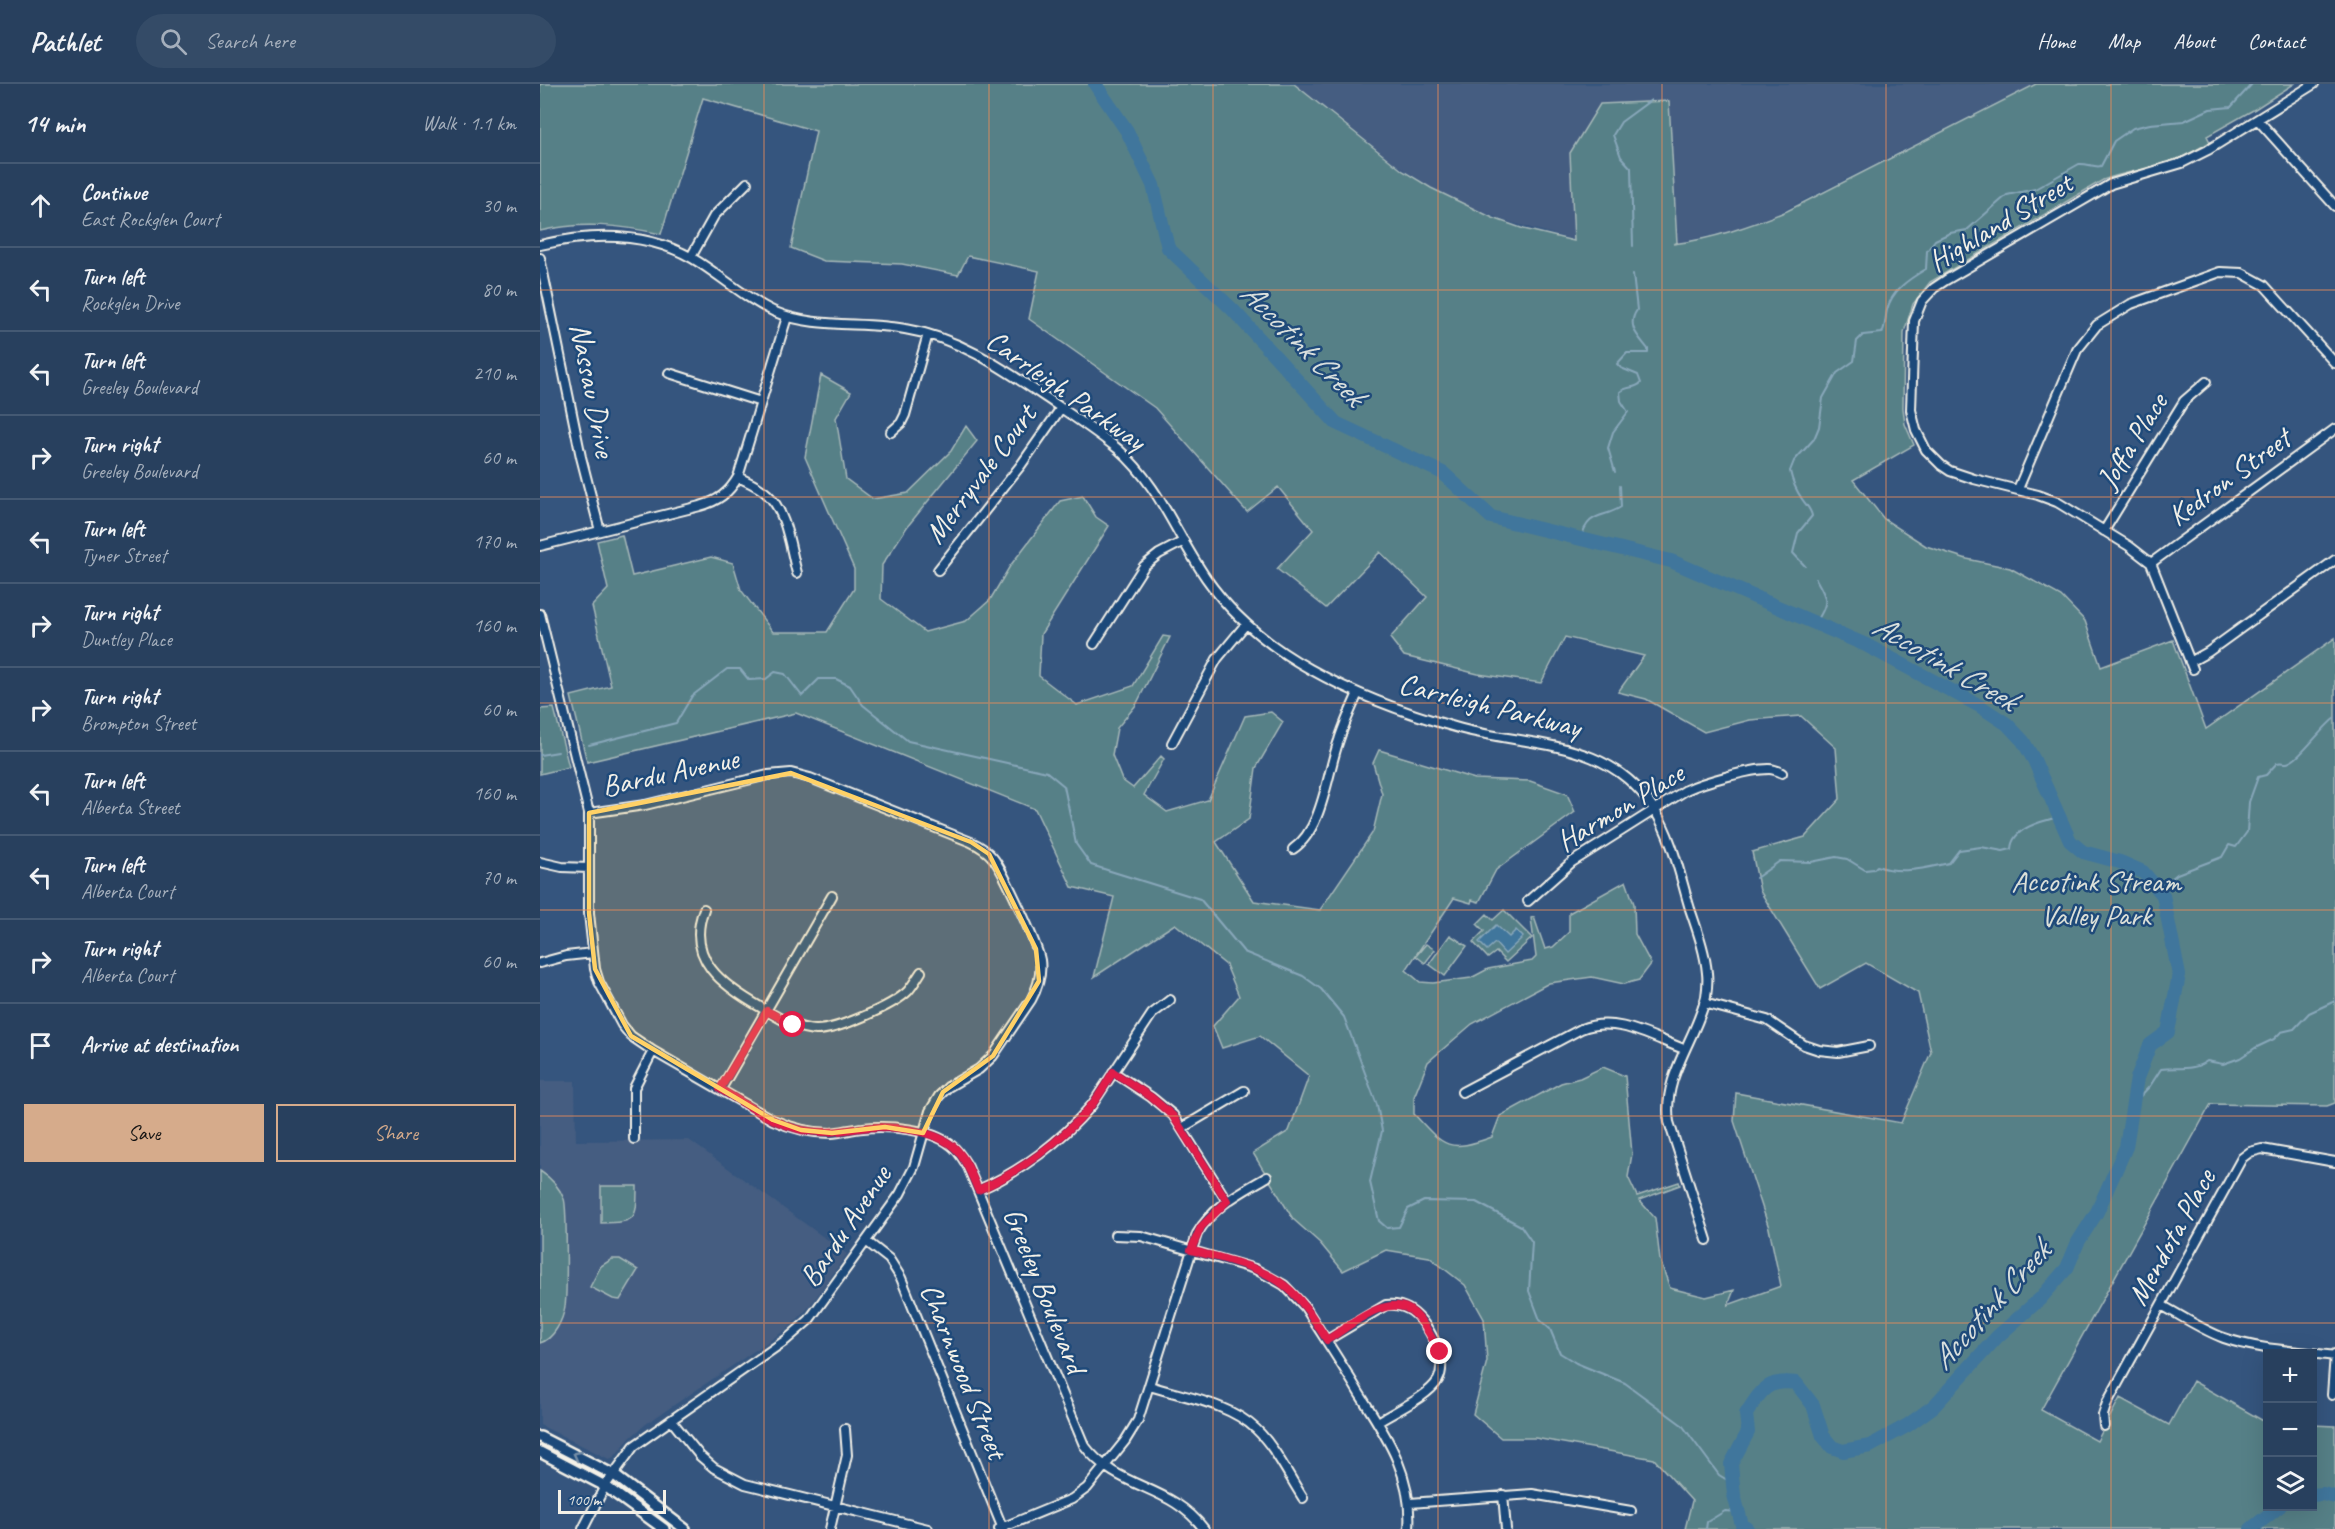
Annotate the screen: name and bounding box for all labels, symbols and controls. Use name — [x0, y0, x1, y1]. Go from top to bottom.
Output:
search box — [136, 14, 556, 68]
text: Pathlet — [30, 24, 100, 59]
icon: search — [157, 25, 190, 58]
text: Search here — [205, 27, 295, 55]
text: Home — [2037, 28, 2075, 54]
text: Map — [2108, 28, 2140, 54]
text: About — [2173, 28, 2215, 54]
text: Contact — [2248, 28, 2305, 54]
text: 14 min — [24, 107, 86, 140]
text: Walk · 1.1 km — [422, 111, 516, 136]
street label: Highland Street — [1921, 163, 2082, 280]
text: Continue — [81, 179, 147, 207]
icon: ahead — [24, 189, 57, 222]
text: 30 m — [482, 193, 516, 218]
text: East Rockglen Court — [81, 207, 220, 232]
text: Turn left — [81, 263, 145, 291]
water label: Accotink Creek — [1232, 272, 1377, 418]
icon: left — [24, 273, 57, 306]
text: 80 m — [482, 277, 516, 302]
text: Rockglen Drive — [81, 291, 179, 316]
street label: Nassau Drive — [561, 320, 625, 462]
street label: Carrleigh Parkway — [979, 321, 1155, 461]
text: Turn left — [81, 347, 145, 375]
icon: left — [24, 357, 57, 390]
text: 210 m — [473, 361, 516, 386]
text: Greeley Boulevard — [81, 375, 198, 400]
street label: Joffa Place — [2087, 384, 2177, 498]
street label: Merryvale Court — [916, 395, 1046, 551]
street label: Kedron Street — [2160, 417, 2301, 534]
text: Turn right — [81, 431, 158, 459]
icon: right — [24, 441, 57, 474]
text: 60 m — [482, 445, 516, 470]
text: Greeley Boulevard — [81, 459, 198, 484]
text: Turn left — [81, 515, 145, 543]
icon: left — [24, 525, 57, 558]
text: 170 m — [473, 529, 516, 554]
text: Tyner Street — [81, 543, 167, 568]
text: Turn right — [81, 599, 158, 627]
water label: Accotink Creek — [1865, 605, 2029, 723]
icon: right — [24, 609, 57, 642]
text: 160 m — [473, 613, 516, 638]
text: Duntley Place — [81, 627, 172, 652]
street label: Carrleigh Parkway — [1395, 664, 1588, 747]
text: Turn right — [81, 683, 158, 711]
icon: right — [24, 693, 57, 726]
text: 60 m — [482, 697, 516, 722]
text: Brompton Street — [81, 711, 196, 736]
street label: Bardu Avenue — [598, 739, 744, 805]
street label: Harmon Place — [1549, 753, 1693, 860]
text: Turn left — [81, 767, 145, 795]
icon: left — [24, 777, 57, 810]
text: 160 m — [473, 781, 516, 806]
text: Alberta Street — [81, 795, 179, 820]
text: Turn left — [81, 851, 145, 879]
icon: left — [24, 861, 57, 894]
park label: Accotink Stream Valley Park — [2011, 862, 2182, 934]
text: 70 m — [482, 865, 516, 890]
text: Alberta Court — [81, 879, 174, 904]
text: Turn right — [81, 935, 158, 963]
icon: right — [24, 945, 57, 978]
text: 60 m — [482, 949, 516, 974]
text: Alberta Court — [81, 963, 174, 988]
route start — [779, 1011, 805, 1037]
icon: arrive — [24, 1029, 57, 1062]
text: Arrive at destination — [81, 1031, 238, 1059]
button: Save — [24, 1104, 264, 1162]
button: Share — [276, 1104, 516, 1162]
street label: Bardu Avenue — [791, 1156, 901, 1294]
street label: Mendota Place — [2118, 1160, 2225, 1312]
street label: Greeley Boulevard — [995, 1202, 1097, 1382]
water label: Accotink Creek — [1922, 1228, 2063, 1378]
street label: Charnwood Street — [912, 1278, 1018, 1467]
route end — [1426, 1338, 1452, 1364]
map controls — [2263, 1349, 2317, 1511]
button: + — [2263, 1349, 2317, 1403]
button: − — [2263, 1403, 2317, 1457]
one-way arrow — [573, 1451, 583, 1462]
button: layers — [2263, 1457, 2317, 1511]
scale bar — [558, 1487, 666, 1514]
text: 100 m — [567, 1490, 601, 1510]

